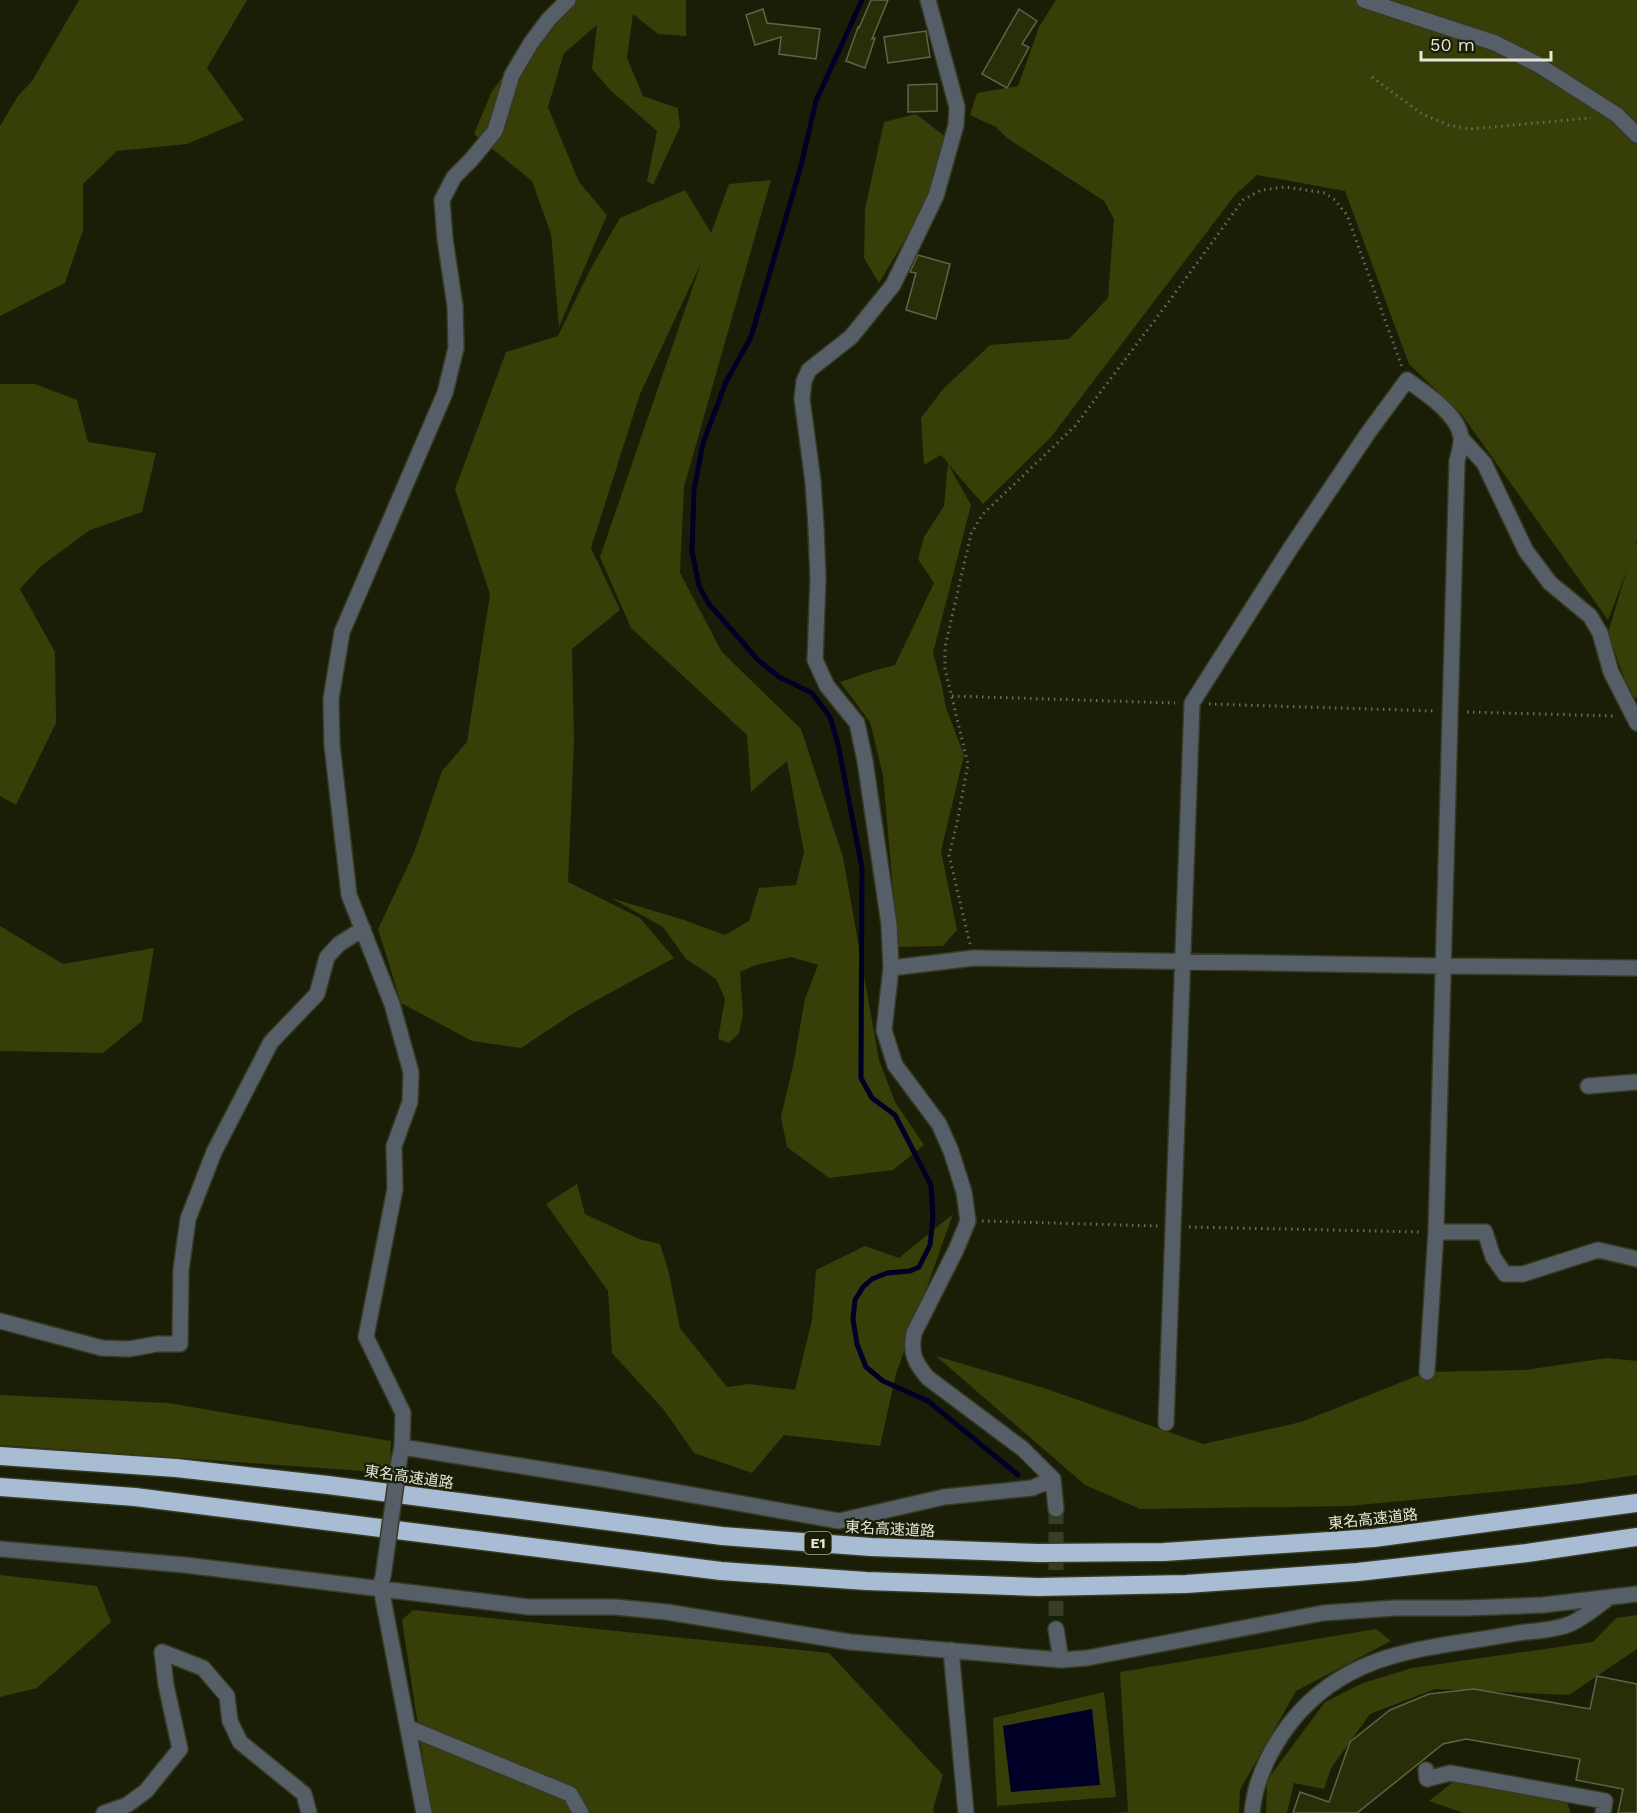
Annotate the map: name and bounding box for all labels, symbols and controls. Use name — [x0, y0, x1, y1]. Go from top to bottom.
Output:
scale bar — [1421, 24, 1552, 62]
text: 50 m — [1430, 34, 1475, 55]
street label: 東名高速道路 — [363, 1462, 455, 1492]
street label: 東名高速道路 — [1327, 1505, 1419, 1533]
street label: 東名高速道路 — [845, 1518, 935, 1540]
road number: E1 — [804, 1532, 832, 1554]

